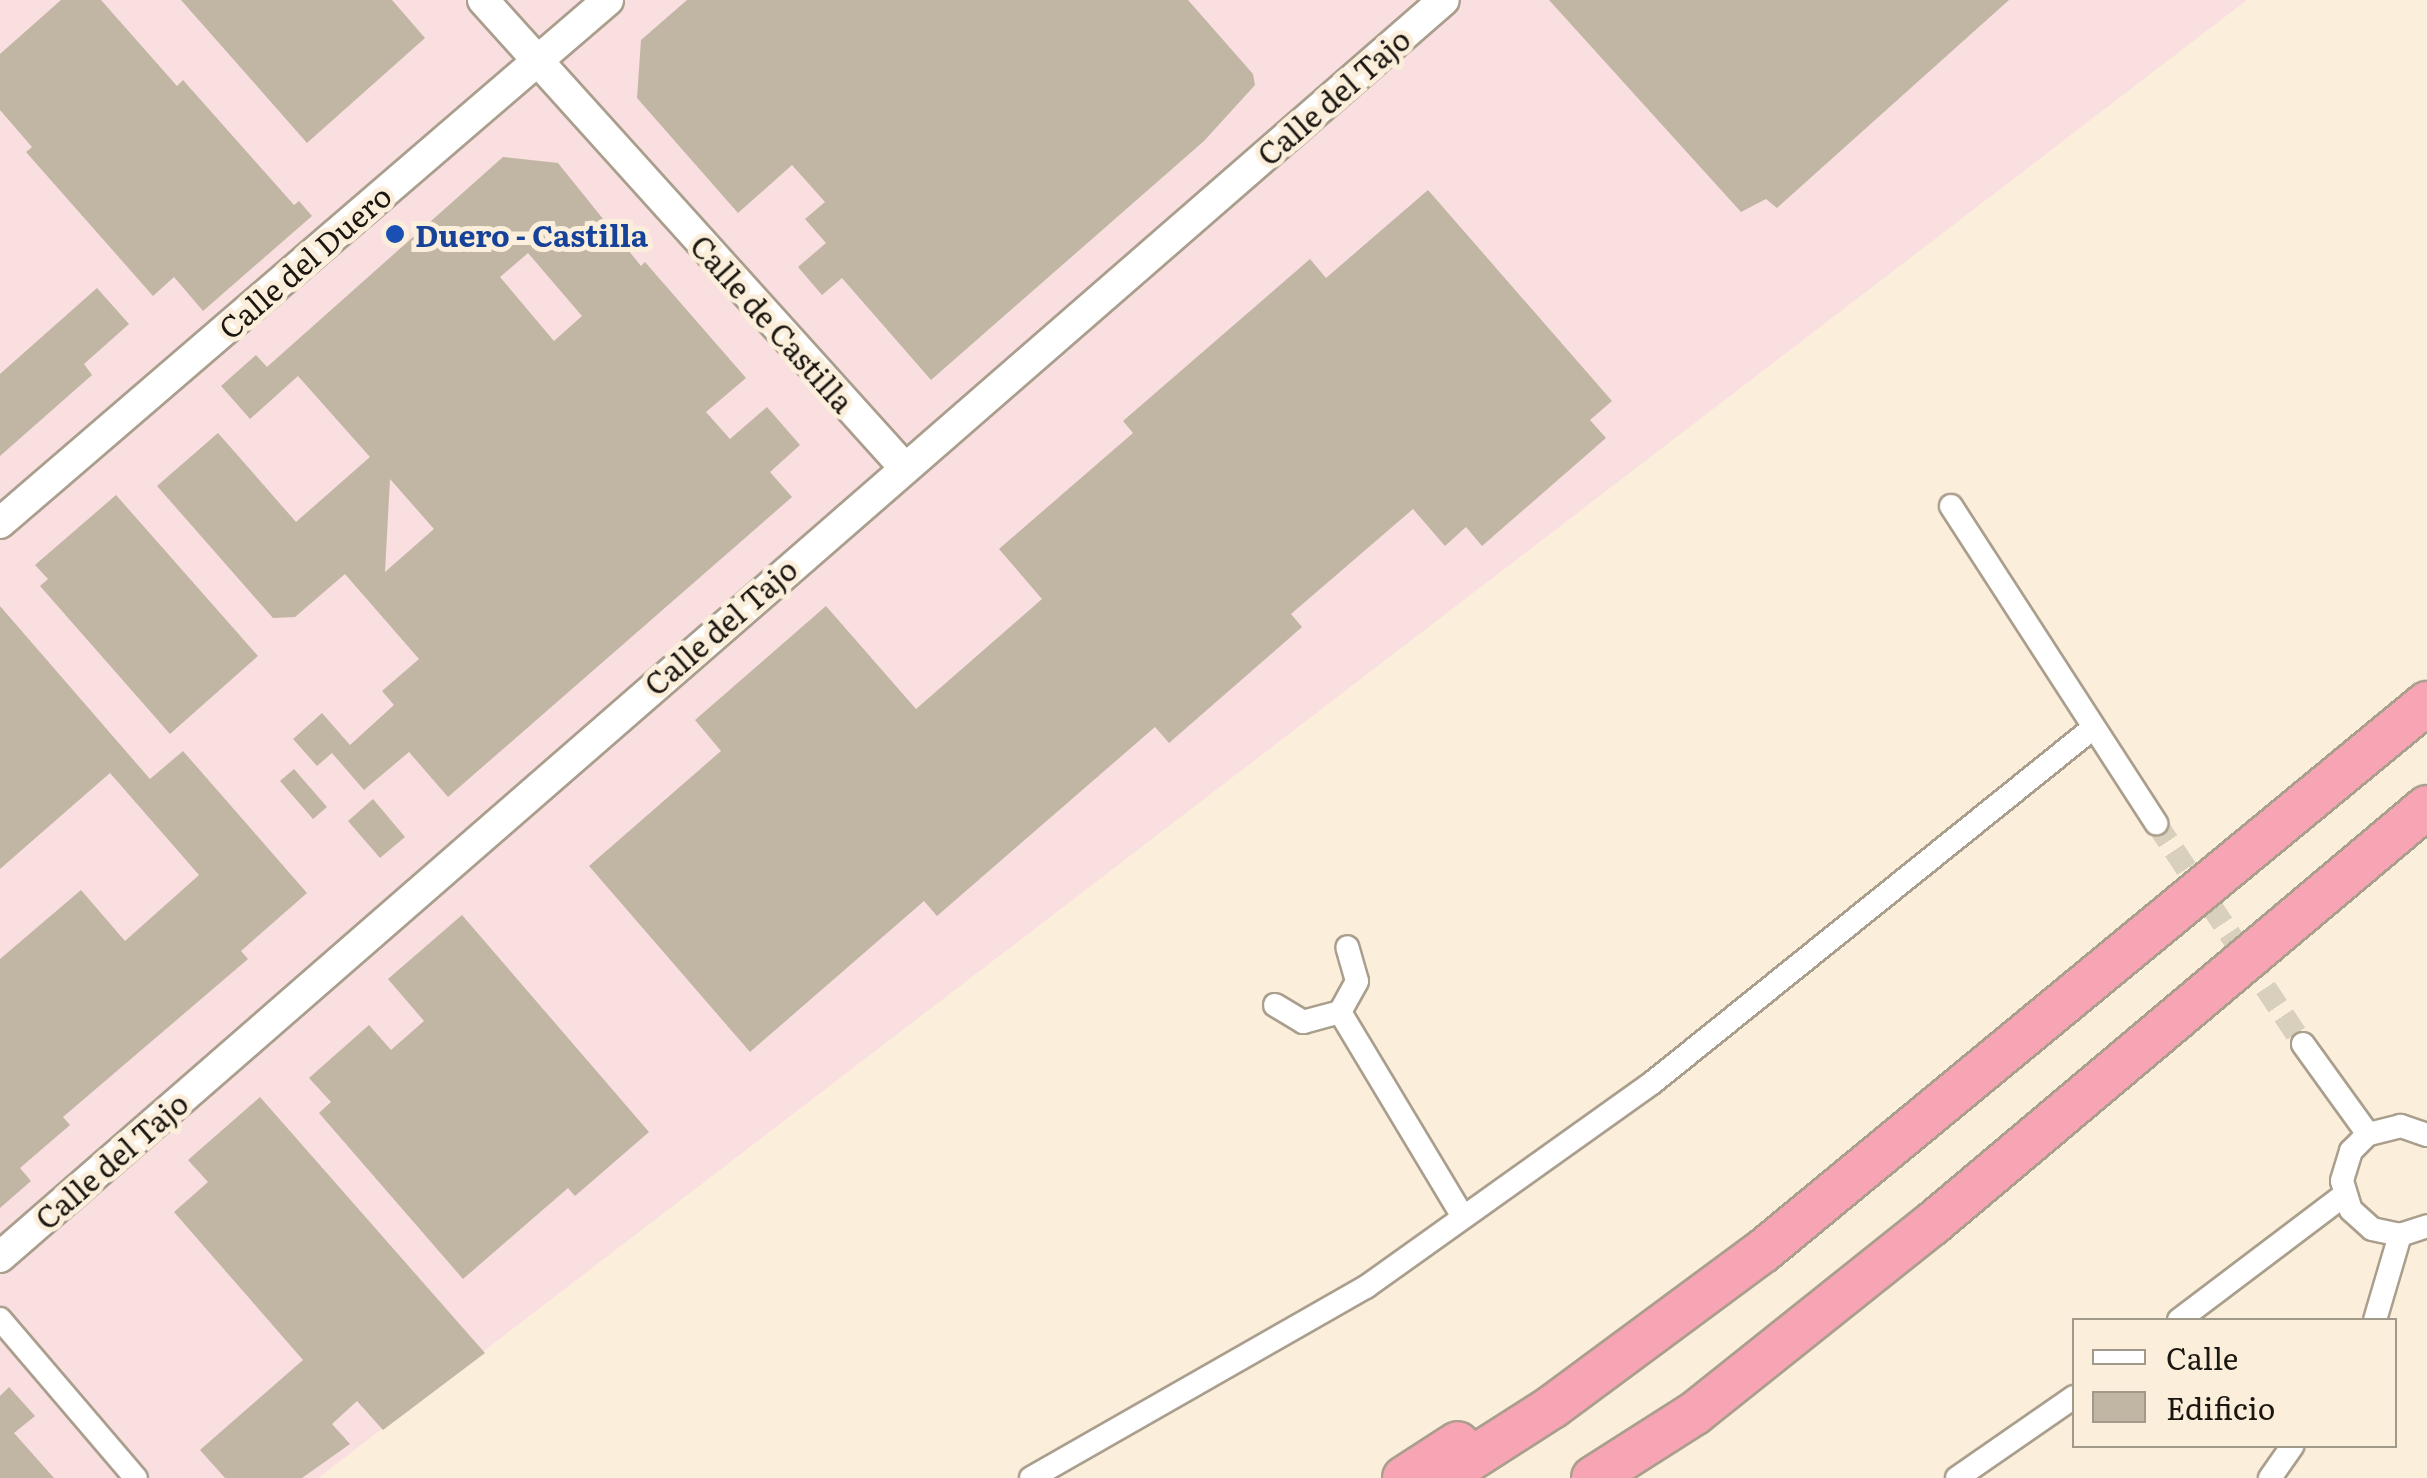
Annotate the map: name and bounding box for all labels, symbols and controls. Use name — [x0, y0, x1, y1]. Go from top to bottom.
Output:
street label: Calle del Tajo — [1249, 20, 1417, 172]
street label: Calle del Duero — [211, 177, 397, 345]
place label: Duero - Castilla — [415, 216, 648, 252]
marker: Duero - Castilla — [384, 223, 406, 245]
street label: Calle de Castilla — [684, 227, 862, 419]
street label: Calle del Tajo — [636, 550, 804, 702]
street label: Calle del Tajo — [27, 1084, 195, 1236]
legend — [2072, 1318, 2397, 1448]
text: Calle — [2166, 1335, 2238, 1379]
text: Edificio — [2166, 1385, 2275, 1429]

